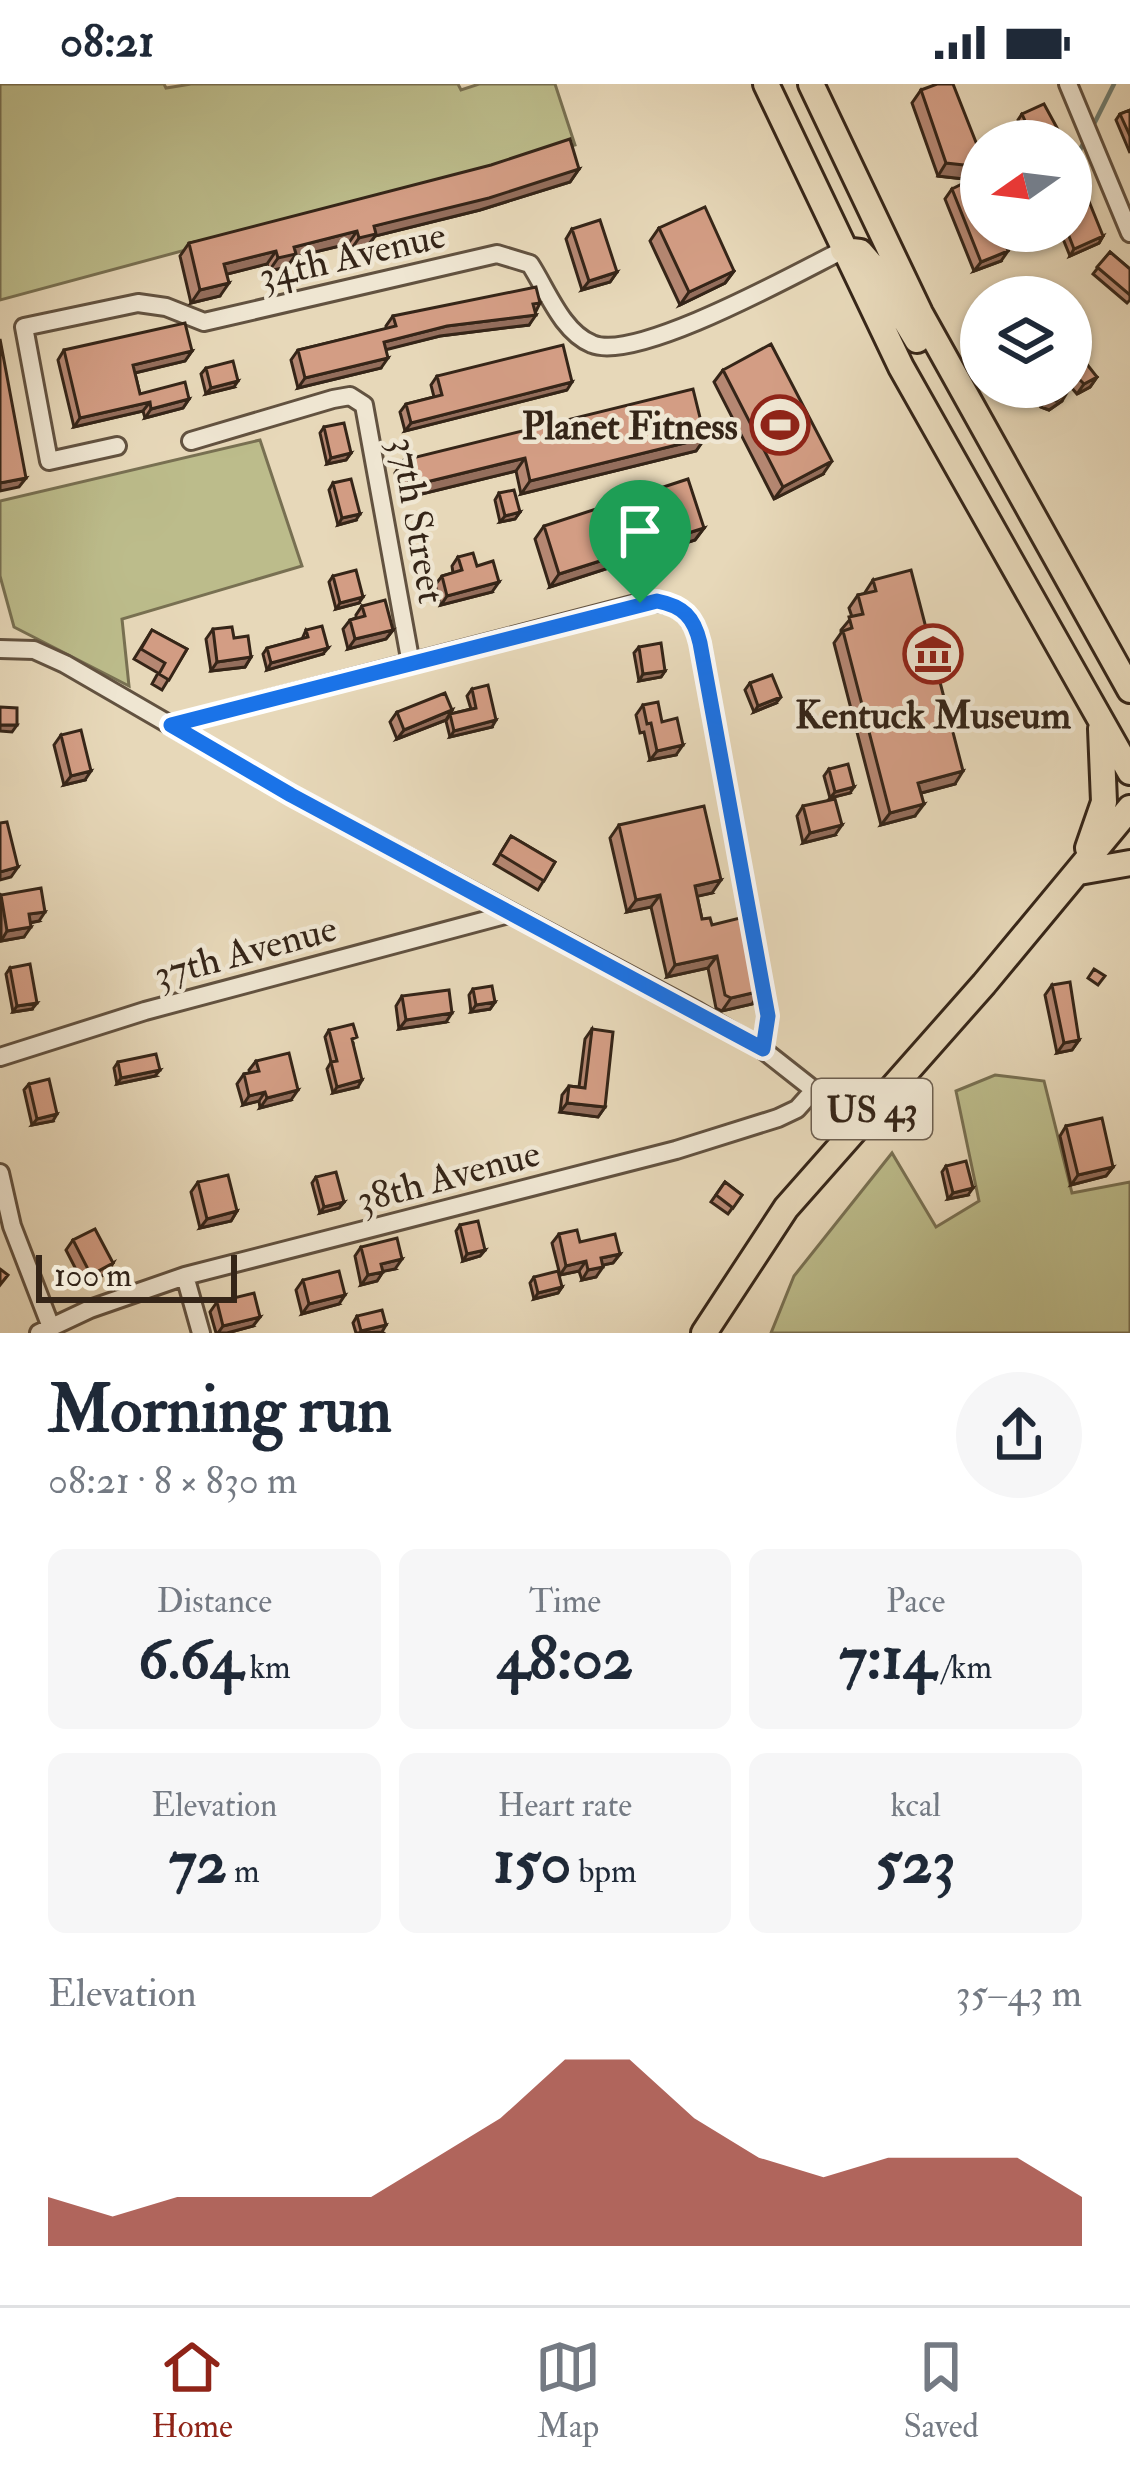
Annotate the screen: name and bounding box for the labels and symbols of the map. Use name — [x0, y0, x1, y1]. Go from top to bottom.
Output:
north arrow — [960, 120, 1092, 252]
street label: 34th Avenue — [254, 210, 450, 301]
sports icon: Planet Fitness — [749, 394, 811, 456]
place label: Planet Fitness — [522, 402, 738, 451]
street label: 37th Street — [379, 433, 456, 607]
pin — [589, 480, 691, 603]
museum icon: Kentuck Museum — [902, 623, 964, 685]
place label: Kentuck Museum — [795, 691, 1072, 740]
street label: 37th Avenue — [149, 904, 342, 999]
road number: US 43 — [812, 1079, 932, 1139]
street label: 38th Avenue — [351, 1129, 545, 1224]
scale bar — [36, 1249, 237, 1302]

